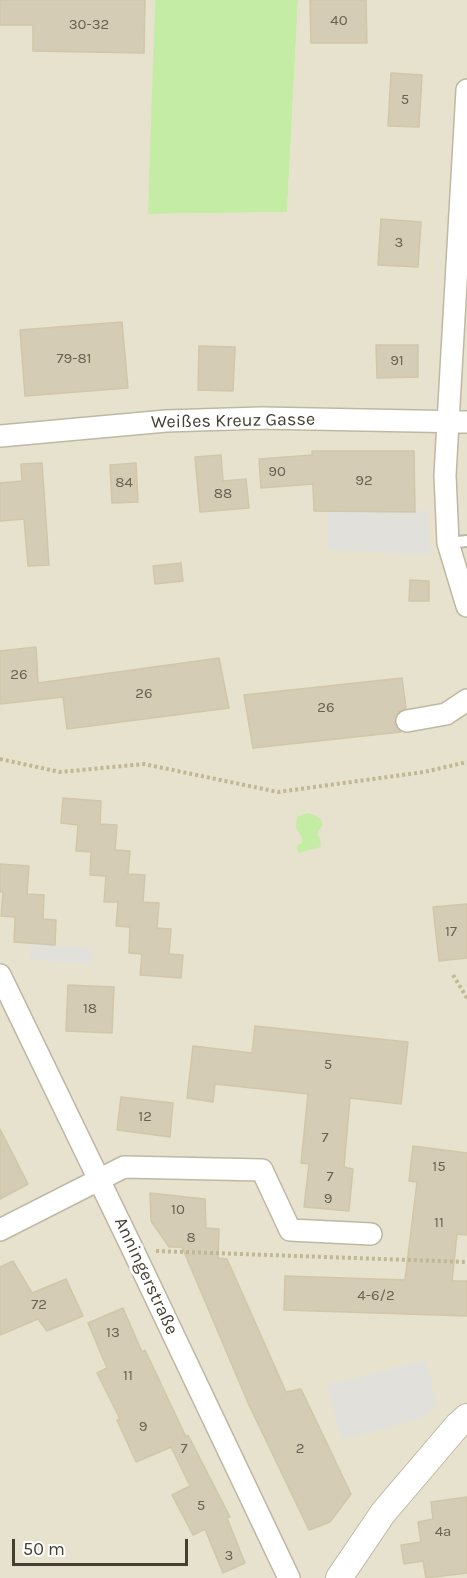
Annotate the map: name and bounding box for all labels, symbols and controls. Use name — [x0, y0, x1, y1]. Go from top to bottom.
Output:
house number: 40 — [330, 12, 348, 30]
house number: 30-32 — [69, 16, 109, 34]
house number: 5 — [401, 91, 409, 109]
house number: 3 — [395, 234, 403, 252]
house number: 79-81 — [56, 350, 92, 368]
house number: 91 — [390, 352, 404, 370]
street label: Weißes Kreuz Gasse — [151, 409, 315, 433]
house number: 90 — [268, 463, 286, 481]
house number: 92 — [355, 472, 373, 490]
house number: 84 — [115, 474, 133, 492]
house number: 88 — [214, 485, 232, 503]
house number: 26 — [10, 666, 28, 684]
house number: 26 — [135, 685, 153, 703]
house number: 26 — [317, 699, 335, 717]
house number: 17 — [445, 923, 457, 941]
house number: 18 — [83, 1000, 97, 1018]
house number: 5 — [324, 1056, 332, 1074]
house number: 12 — [138, 1108, 152, 1126]
house number: 7 — [321, 1129, 329, 1147]
house number: 15 — [432, 1158, 446, 1176]
house number: 7 — [326, 1168, 334, 1186]
house number: 9 — [324, 1190, 332, 1208]
house number: 10 — [171, 1201, 185, 1219]
street label: Anningerstraße — [109, 1214, 183, 1338]
house number: 11 — [434, 1214, 444, 1232]
house number: 8 — [186, 1229, 196, 1247]
house number: 4-6/2 — [357, 1287, 395, 1305]
house number: 72 — [31, 1296, 47, 1314]
house number: 13 — [106, 1324, 120, 1342]
house number: 11 — [123, 1367, 133, 1385]
house number: 9 — [139, 1418, 147, 1436]
house number: 7 — [180, 1440, 188, 1458]
house number: 2 — [296, 1440, 304, 1458]
house number: 5 — [197, 1497, 205, 1515]
house number: 4a — [435, 1523, 451, 1541]
scale bar — [15, 1527, 190, 1565]
text: 50 m — [23, 1538, 65, 1560]
house number: 3 — [225, 1547, 233, 1565]

